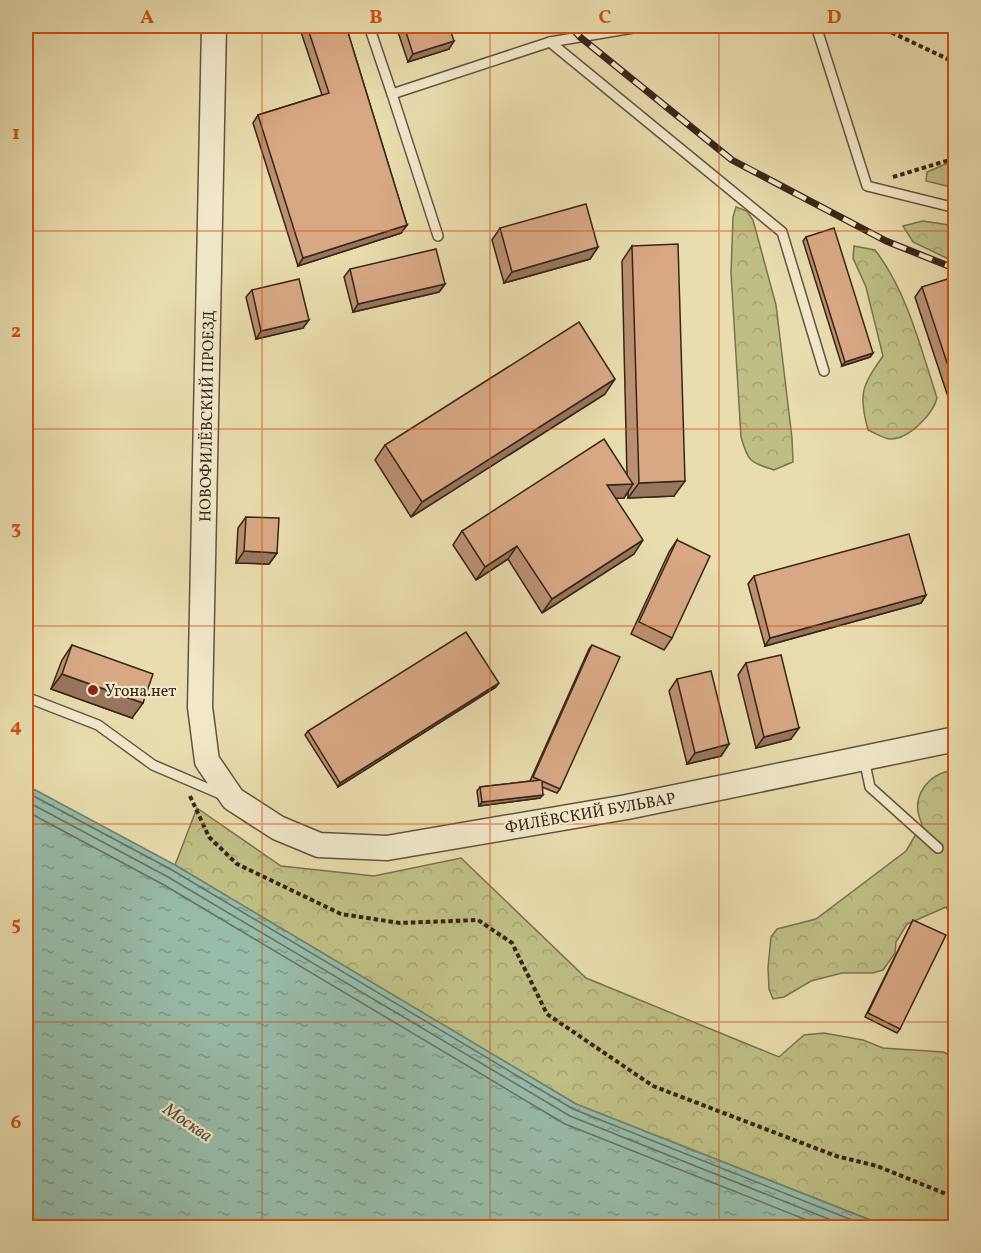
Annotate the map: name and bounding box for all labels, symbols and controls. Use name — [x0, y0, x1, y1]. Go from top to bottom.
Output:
text: A — [140, 4, 154, 32]
text: B — [369, 4, 383, 32]
text: C — [599, 4, 612, 32]
text: D — [827, 4, 841, 32]
text: 1 — [12, 120, 20, 148]
street label: НОВОФИЛЁВСКИЙ ПРОЕЗД — [195, 310, 221, 522]
text: 2 — [11, 318, 21, 346]
text: 3 — [11, 515, 21, 543]
place label: Угона.нет — [105, 681, 176, 703]
marker: Угона.нет — [86, 683, 100, 697]
text: 4 — [10, 713, 22, 741]
street label: ФИЛЁВСКИЙ БУЛЬВАР — [503, 788, 677, 840]
text: 5 — [11, 911, 21, 939]
water label: Москва — [157, 1097, 217, 1149]
text: 6 — [11, 1109, 22, 1137]

